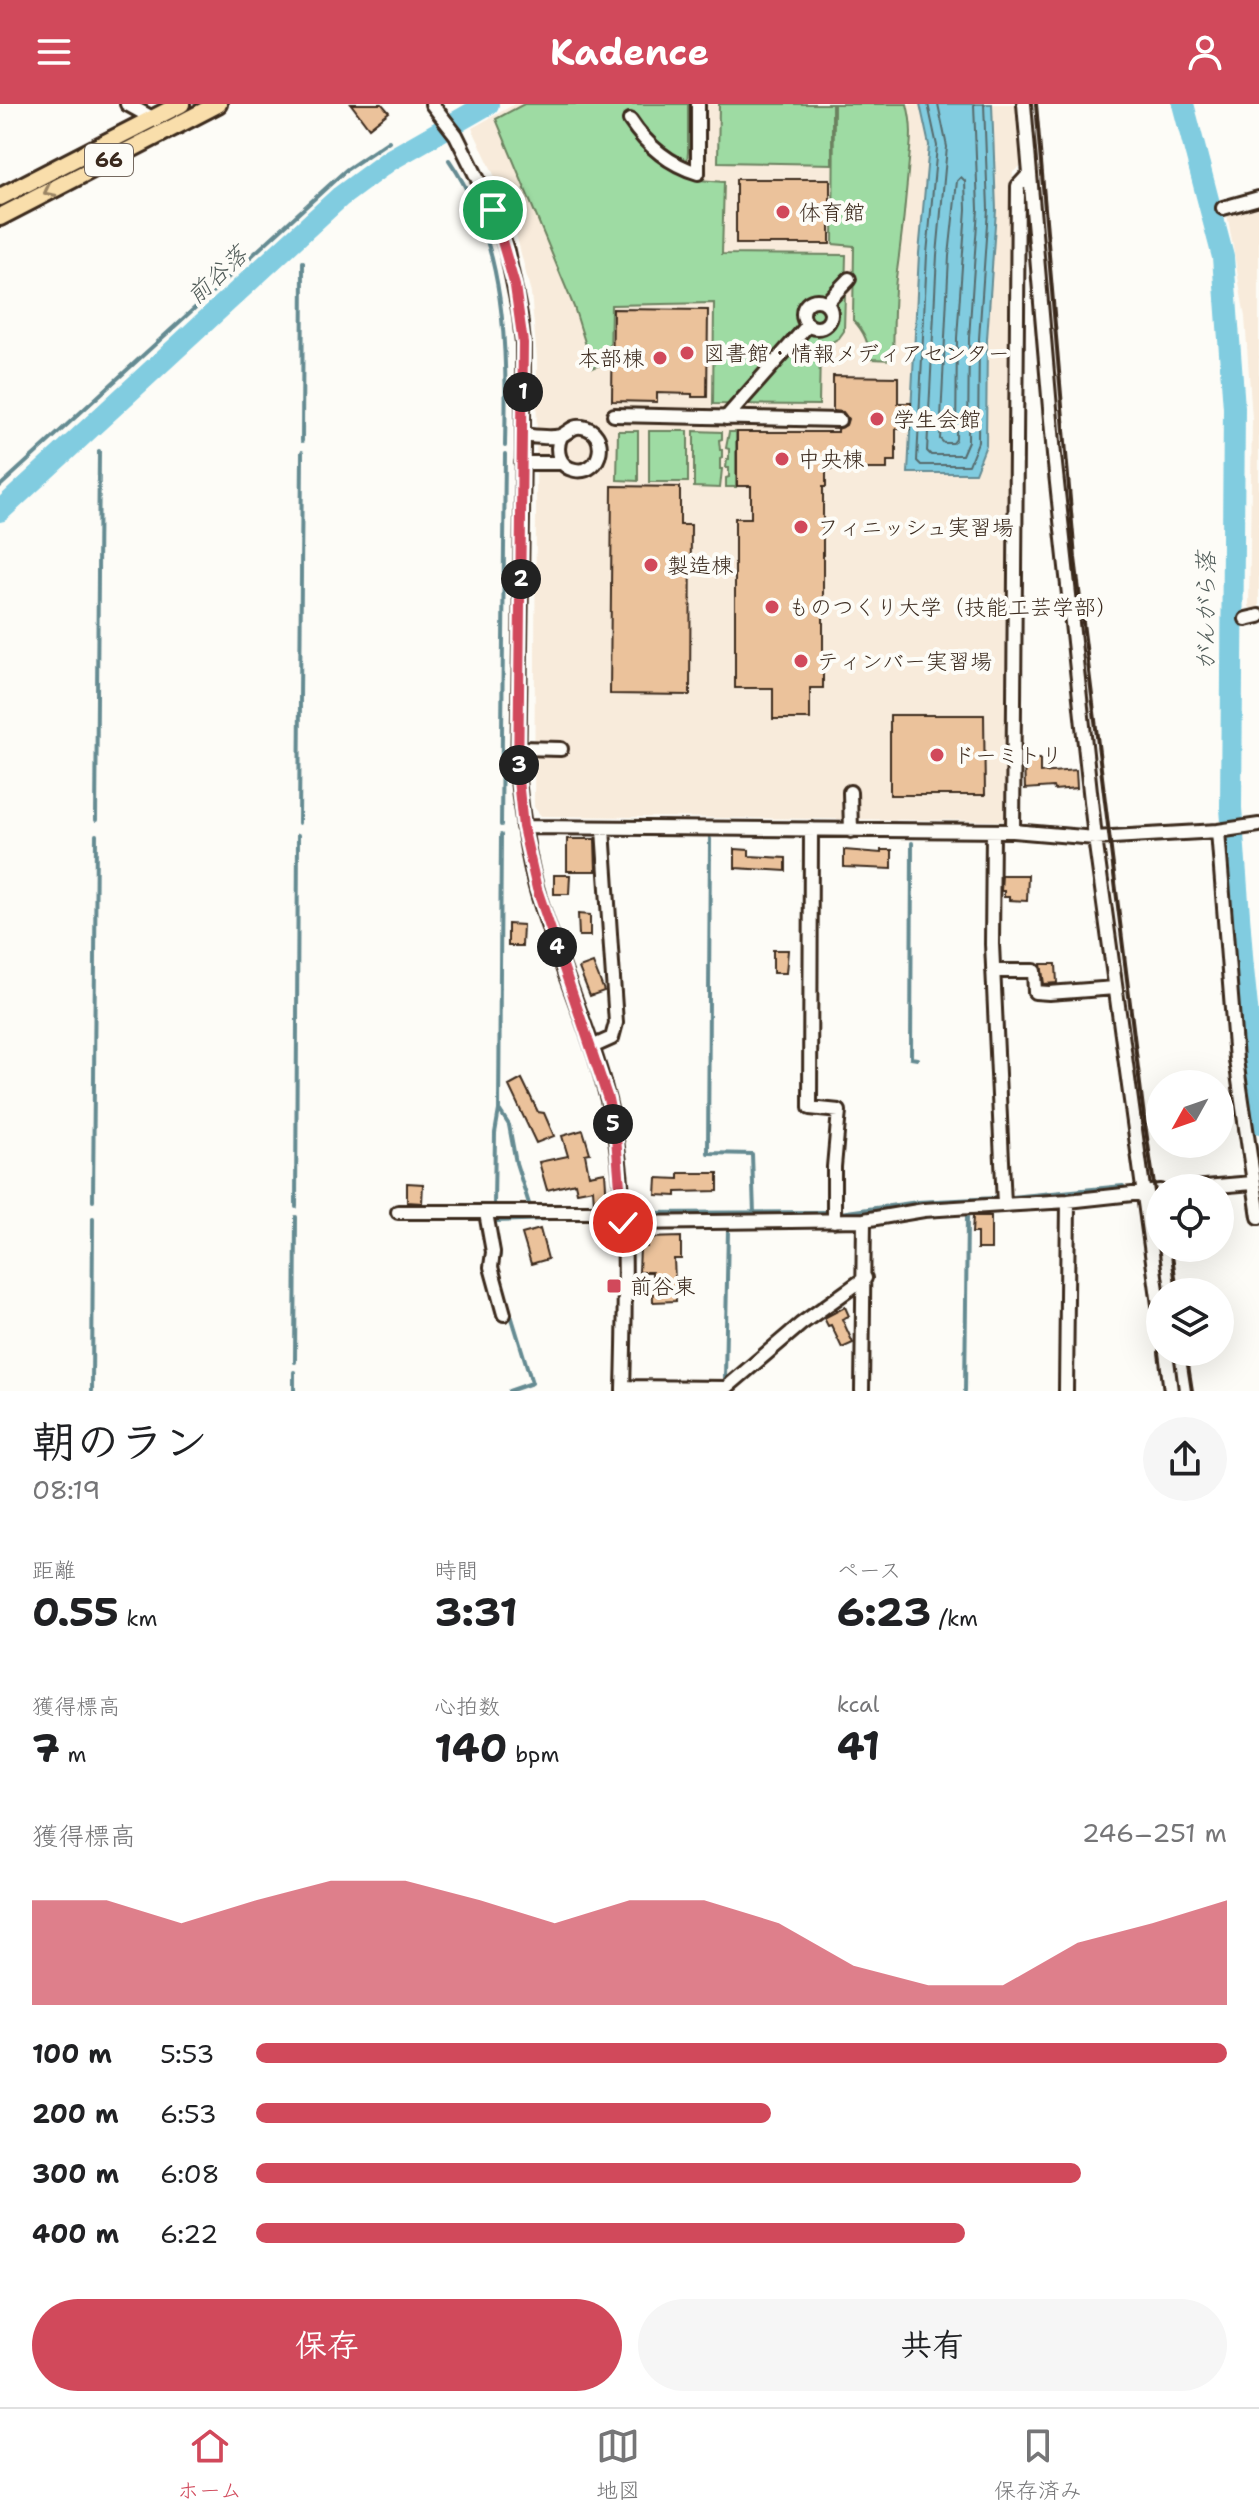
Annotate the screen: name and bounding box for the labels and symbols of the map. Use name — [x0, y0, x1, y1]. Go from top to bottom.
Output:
road number: 66 — [85, 144, 133, 176]
pin — [459, 176, 527, 244]
one-way arrow — [43, 181, 58, 197]
place label: 体育館 — [799, 198, 865, 227]
marker: 体育館 — [774, 203, 792, 221]
water label: 前谷落 — [180, 237, 256, 311]
place label: 図書館・情報メディアセンター — [703, 339, 1010, 368]
place label: 本部棟 — [578, 344, 644, 373]
marker: 図書館・情報メディアセンター — [678, 344, 696, 362]
marker: 本部棟 — [651, 349, 669, 367]
pin: 1 — [503, 372, 543, 412]
place label: 学生会館 — [893, 405, 981, 434]
marker: 学生会館 — [868, 410, 886, 428]
place label: 中央棟 — [798, 445, 864, 474]
marker: 中央棟 — [773, 450, 791, 468]
place label: フィニッシュ実習場 — [817, 513, 1014, 542]
marker: フィニッシュ実習場 — [792, 518, 810, 536]
water label: がんがら落 — [1190, 549, 1222, 671]
place label: 製造棟 — [667, 551, 733, 580]
marker: 製造棟 — [642, 556, 660, 574]
pin: 2 — [501, 559, 541, 599]
place label: ものつくり大学（技能工芸学部） — [788, 593, 1118, 622]
marker: ものつくり大学（技能工芸学部） — [763, 598, 781, 616]
place label: ティンバー実習場 — [817, 647, 992, 676]
marker: ティンバー実習場 — [792, 652, 810, 670]
place label: ドーミトリ — [953, 741, 1063, 770]
pin: 3 — [499, 745, 539, 785]
marker: ドーミトリ — [928, 746, 946, 764]
pin: 4 — [537, 927, 577, 967]
north arrow — [1146, 1070, 1234, 1158]
pin: 5 — [593, 1104, 633, 1144]
pin — [589, 1189, 657, 1257]
place label: 前谷東 — [630, 1272, 696, 1301]
marker: 前谷東 — [605, 1277, 623, 1295]

